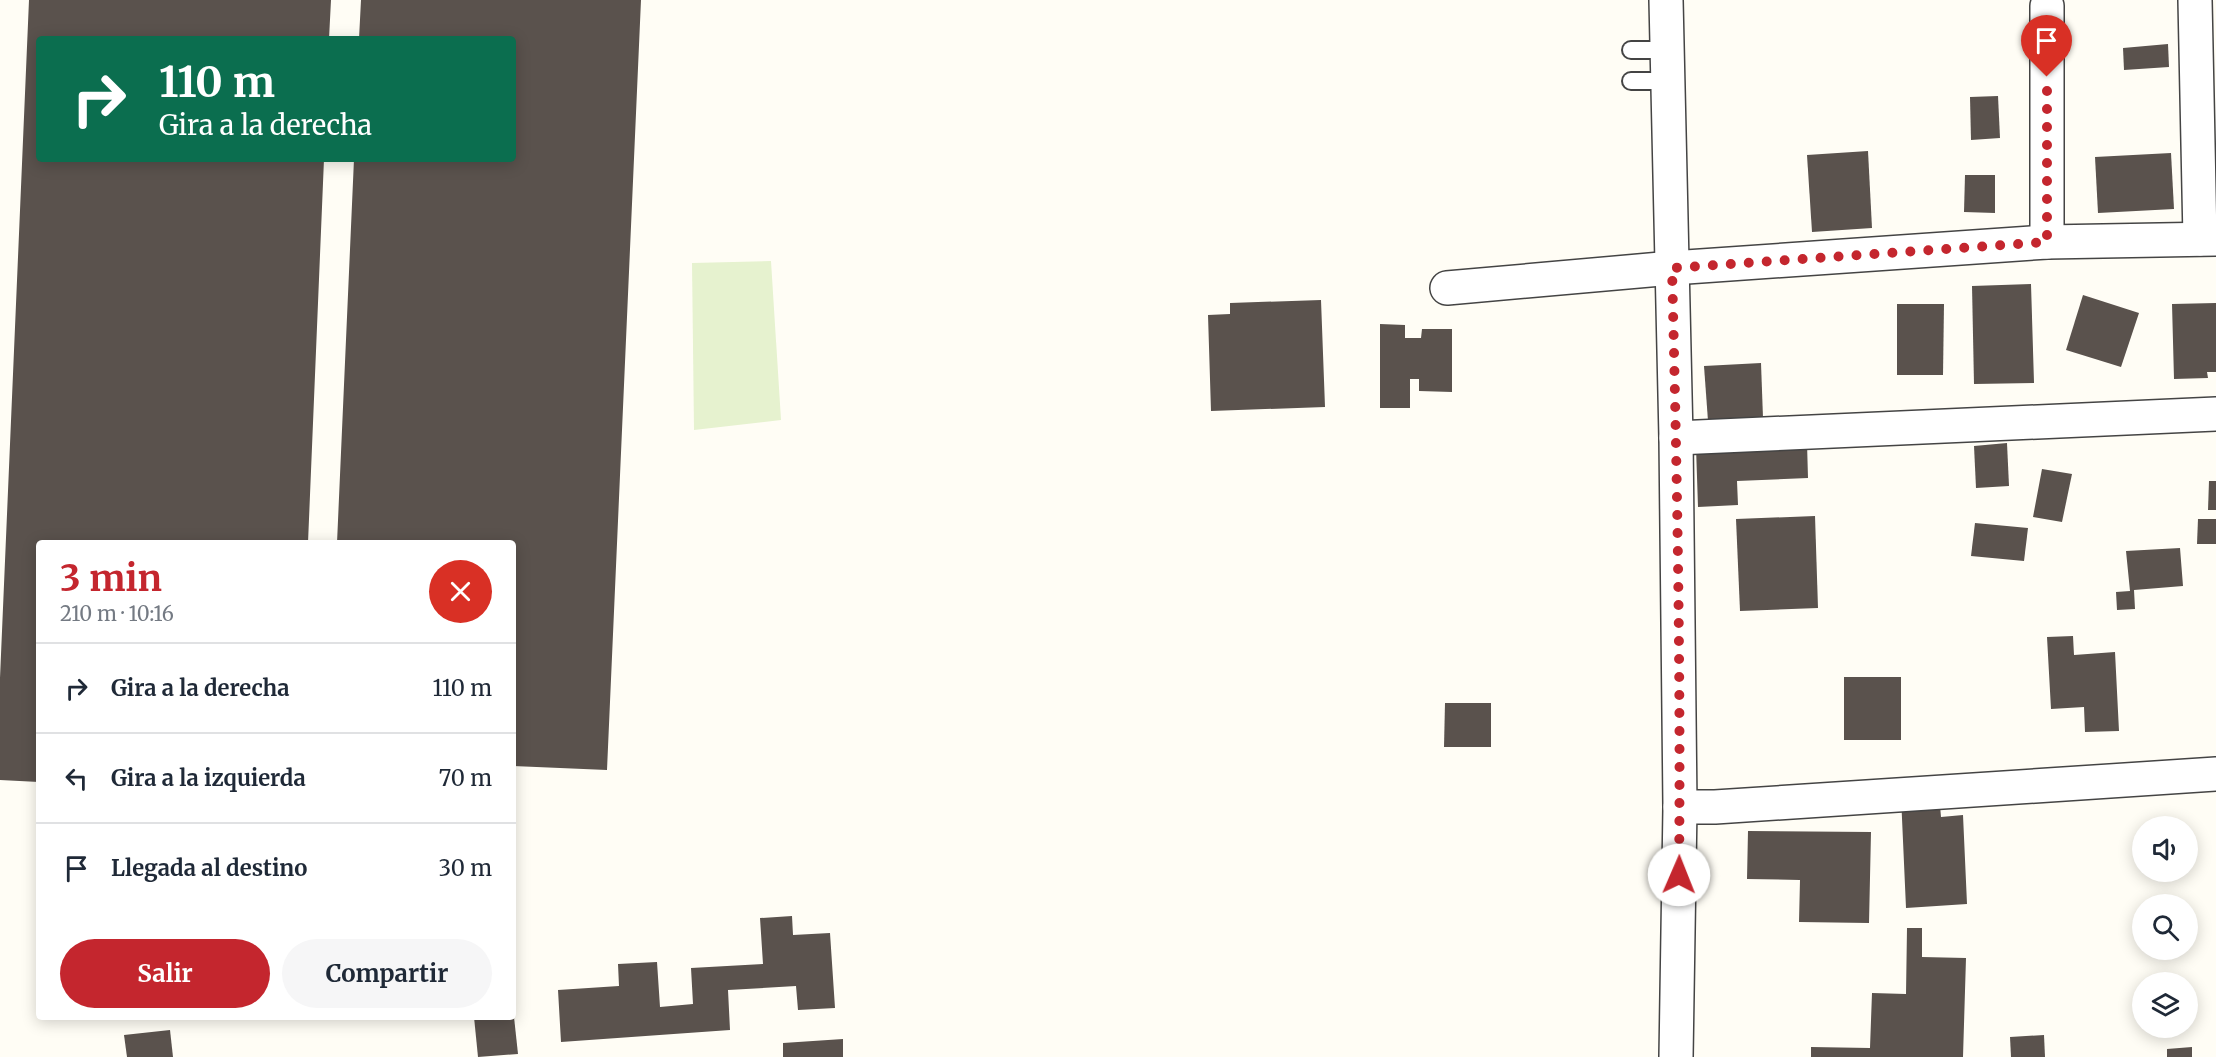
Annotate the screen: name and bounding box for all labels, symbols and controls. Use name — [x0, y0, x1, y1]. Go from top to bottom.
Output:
pin — [2021, 15, 2072, 77]
icon: arrive — [2030, 24, 2063, 57]
text: 110 m — [159, 56, 275, 108]
icon: right — [60, 60, 138, 138]
text: Gira a la derecha — [159, 108, 372, 142]
text: 3 min — [60, 556, 162, 601]
button: close — [429, 560, 492, 623]
text: 210 m · 10:16 — [60, 601, 174, 626]
icon: right — [60, 672, 93, 705]
text: Gira a la derecha — [111, 674, 289, 702]
text: 110 m — [433, 674, 492, 702]
icon: left — [60, 762, 93, 795]
text: Gira a la izquierda — [111, 764, 306, 792]
text: 70 m — [439, 764, 492, 792]
map controls — [2132, 816, 2198, 1038]
button: sound — [2132, 816, 2198, 882]
position arrow — [1647, 843, 1711, 907]
icon: arrive — [60, 852, 93, 885]
text: Llegada al destino — [111, 854, 307, 882]
text: 30 m — [438, 854, 492, 882]
button: search — [2132, 894, 2198, 960]
button: Salir — [60, 939, 270, 1008]
button: Compartir — [282, 939, 492, 1008]
button: layers — [2132, 972, 2198, 1038]

